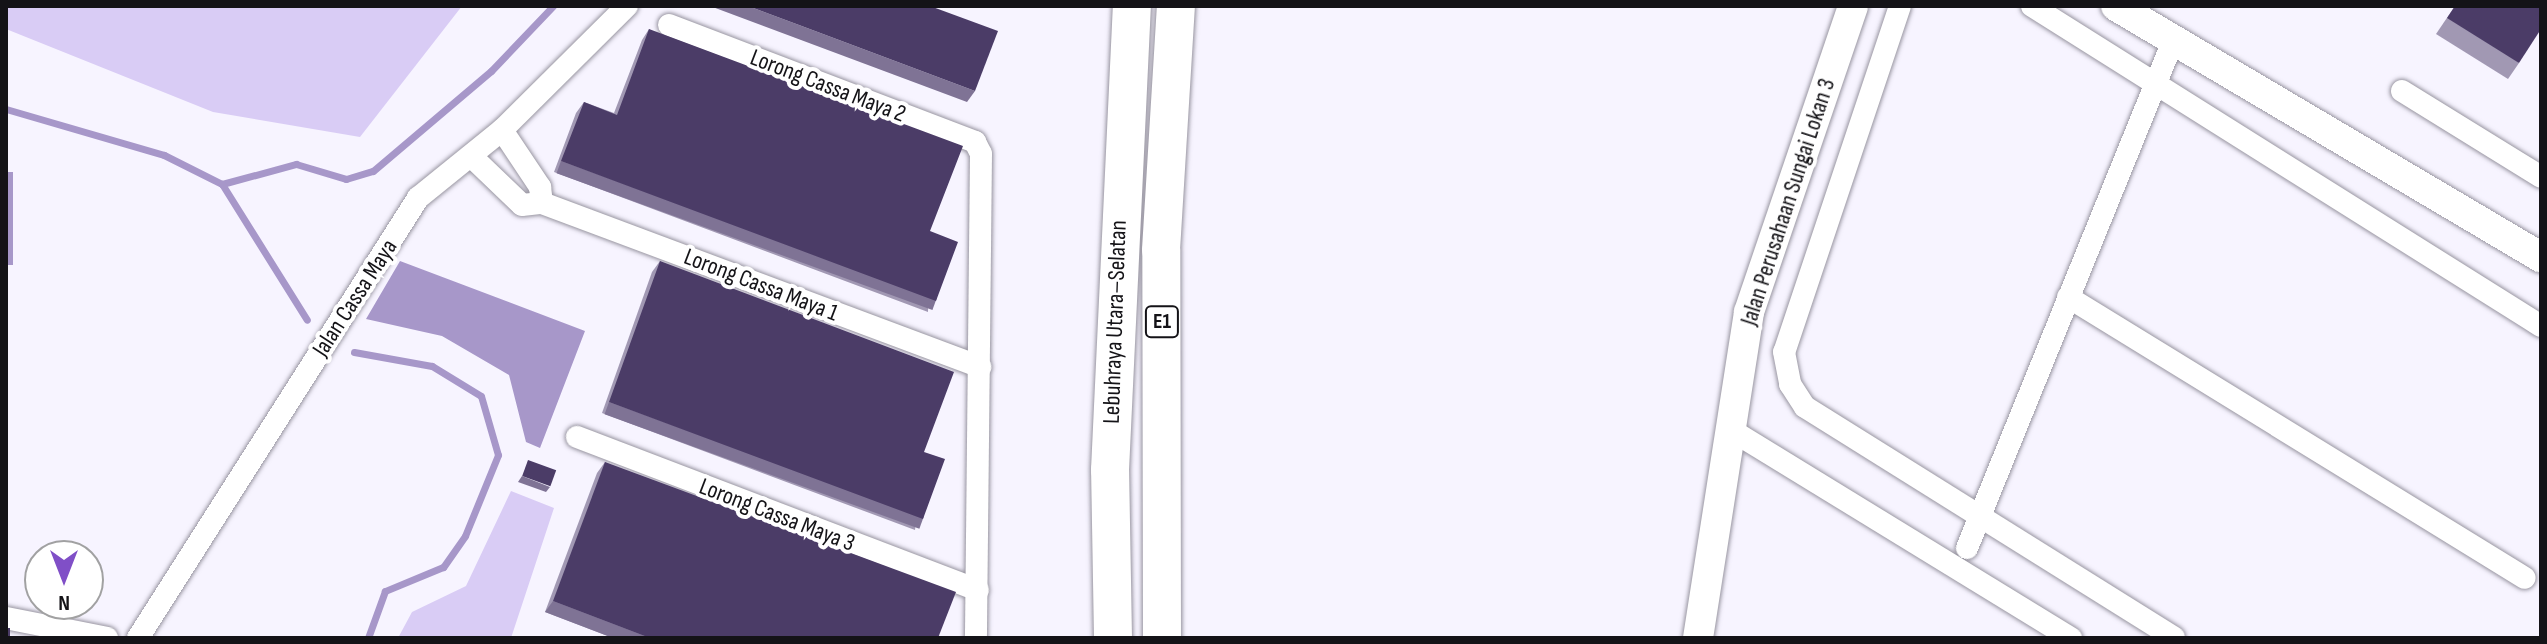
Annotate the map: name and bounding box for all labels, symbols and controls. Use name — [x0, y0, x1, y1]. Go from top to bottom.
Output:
street label: Lorong Cassa Maya 2 — [746, 43, 910, 129]
street label: Jalan Perusahaan Sungai Lokan 3 — [1734, 75, 1842, 329]
street label: Lebuhraya Utara–Selatan — [1097, 220, 1133, 424]
street label: Jalan Cassa Maya — [306, 234, 404, 362]
street label: Lorong Cassa Maya 1 — [680, 242, 842, 328]
road number: E1 — [1144, 304, 1180, 340]
street label: Lorong Cassa Maya 3 — [695, 472, 859, 558]
north arrow — [24, 540, 104, 620]
text: N — [58, 589, 70, 616]

